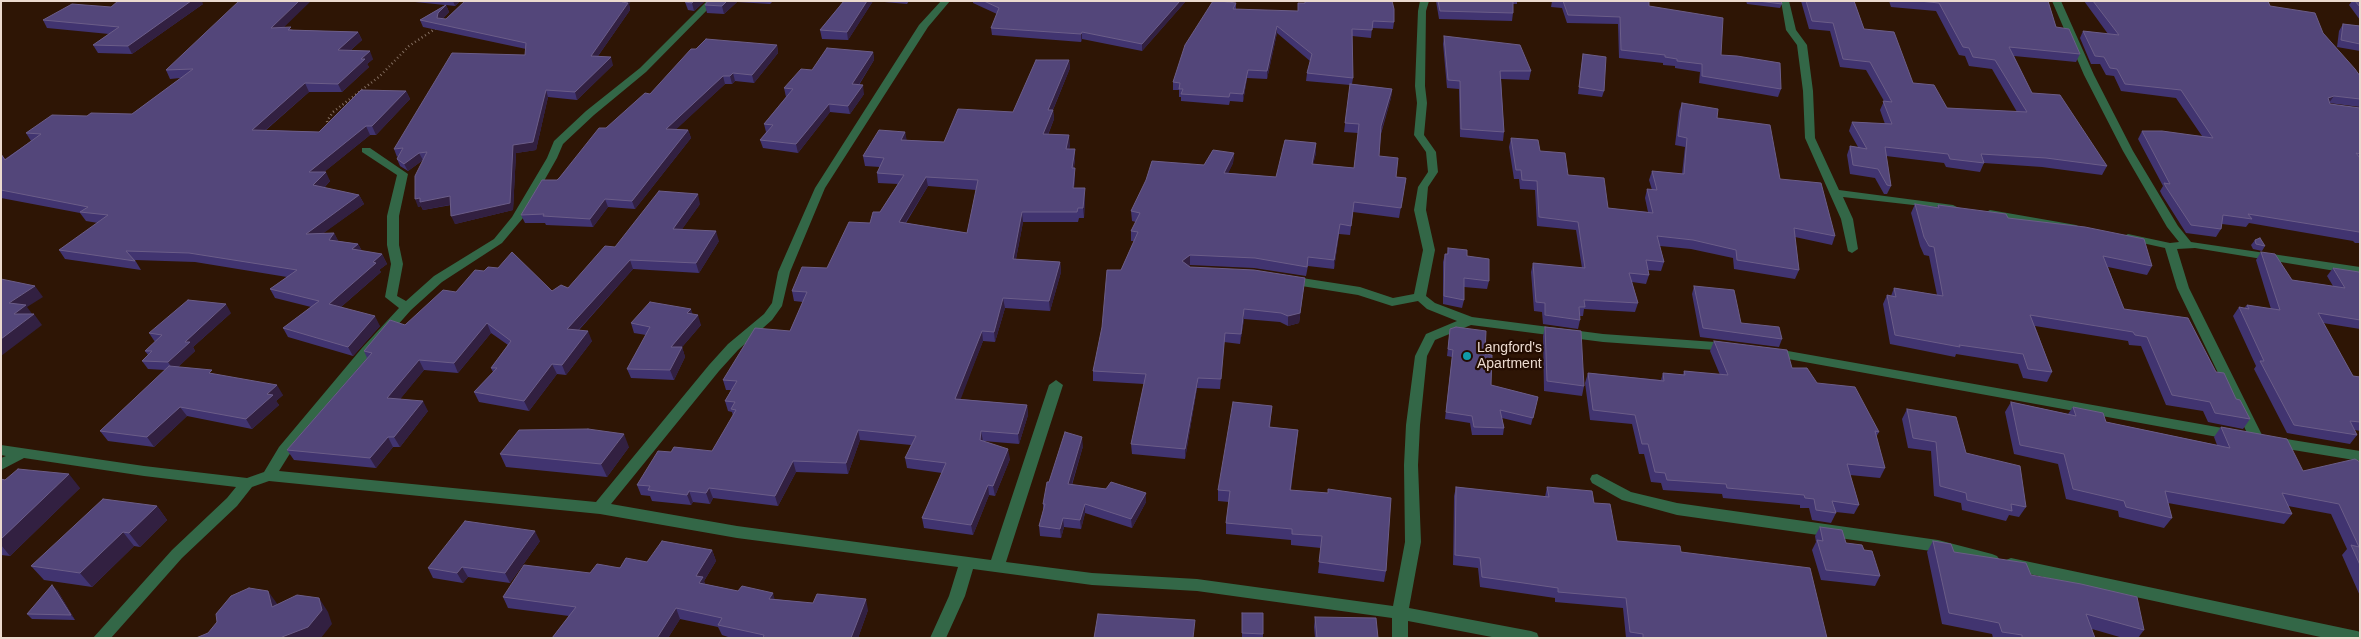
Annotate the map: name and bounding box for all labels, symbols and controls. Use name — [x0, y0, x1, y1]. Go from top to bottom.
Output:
place label: Langford's Apartment — [1477, 340, 1542, 372]
marker: Langford's Apartment — [1461, 350, 1473, 362]

